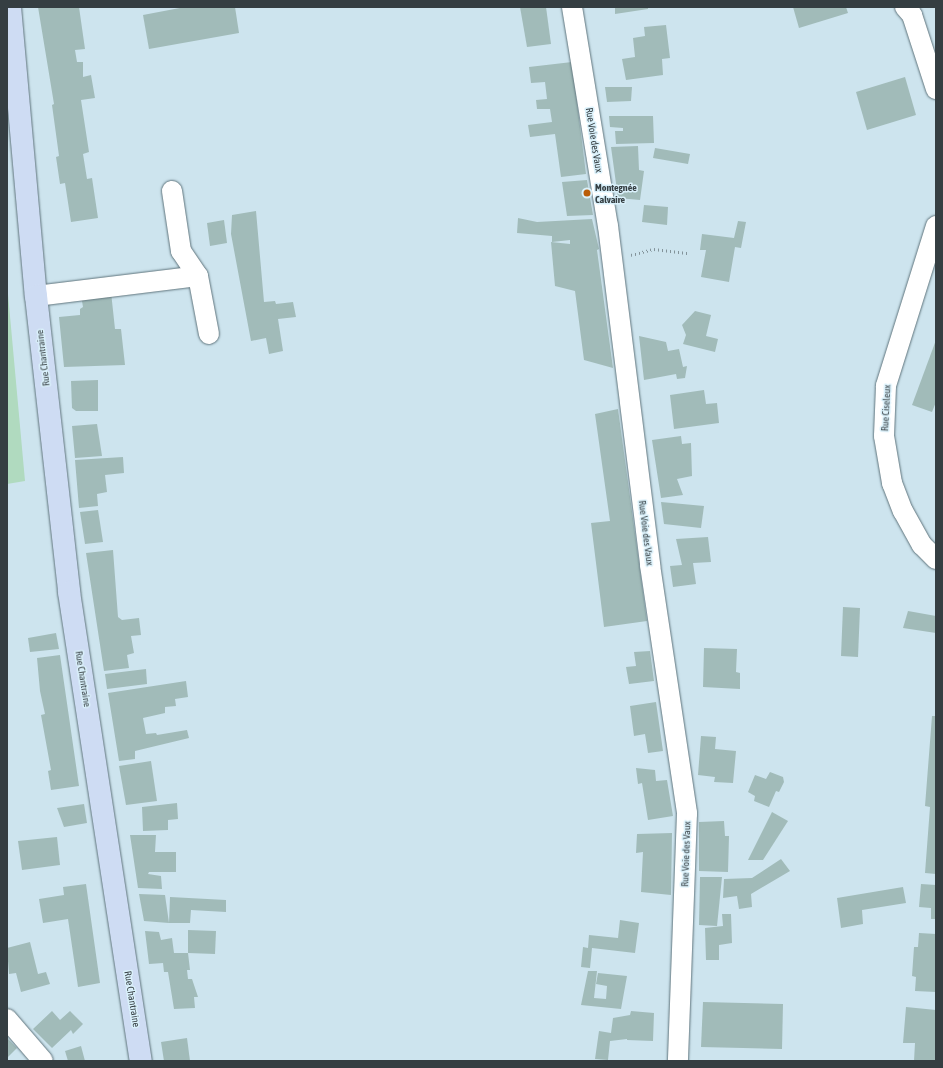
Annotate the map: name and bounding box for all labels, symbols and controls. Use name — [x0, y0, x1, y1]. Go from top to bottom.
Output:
street label: Rue Voie des Vaux — [583, 107, 605, 173]
place label: Montegnée Calvaire — [595, 181, 637, 204]
marker: Montegnée Calvaire — [582, 188, 592, 198]
street label: Rue Chantraine — [34, 329, 52, 387]
street label: Rue Ciseleux — [879, 384, 893, 432]
street label: Rue Voie des Vaux — [636, 500, 656, 566]
street label: Rue Chantraine — [73, 650, 93, 708]
street label: Rue Voie des Vaux — [679, 821, 693, 887]
street label: Rue Chantraine — [122, 970, 142, 1028]

